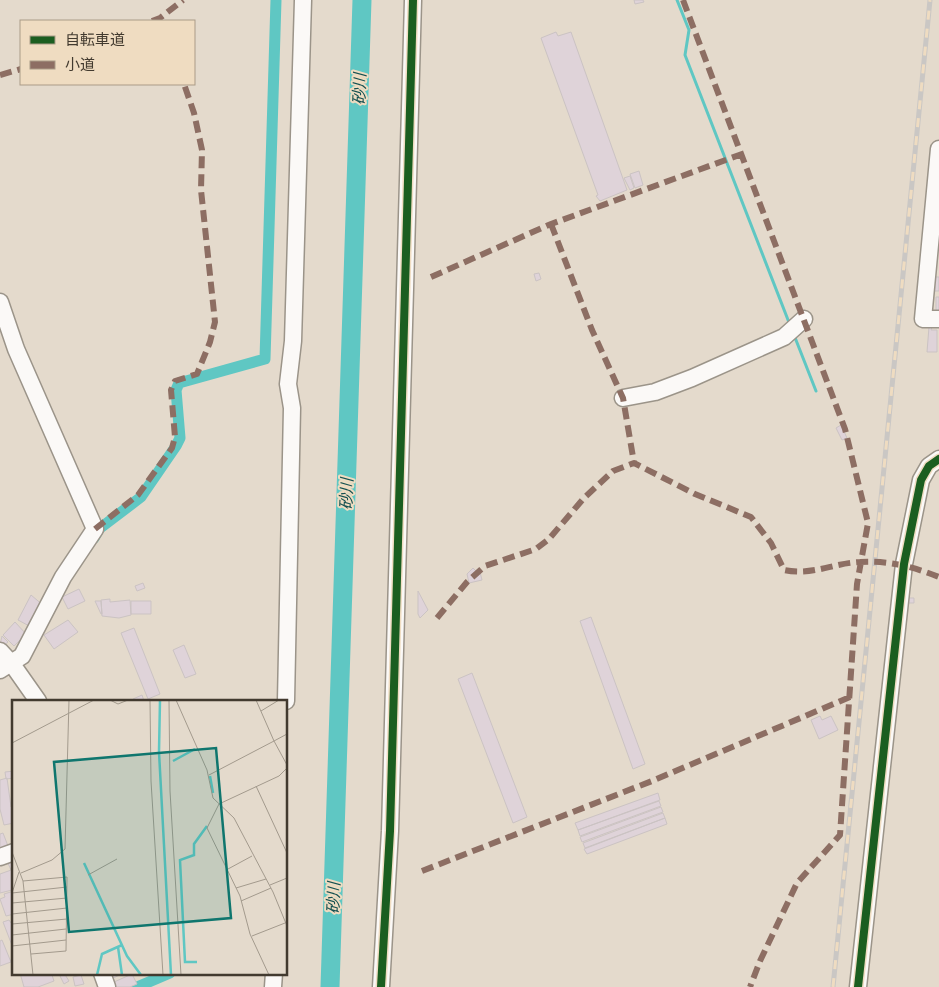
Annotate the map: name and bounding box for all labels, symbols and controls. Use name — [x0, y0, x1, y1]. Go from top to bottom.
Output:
legend — [20, 20, 195, 85]
text: 自転車道 — [65, 32, 125, 48]
text: 小道 — [65, 57, 95, 73]
water label: 砂川 — [350, 71, 369, 105]
water label: 砂川 — [337, 476, 356, 510]
inset map — [12, 700, 288, 974]
water label: 砂川 — [324, 880, 343, 914]

